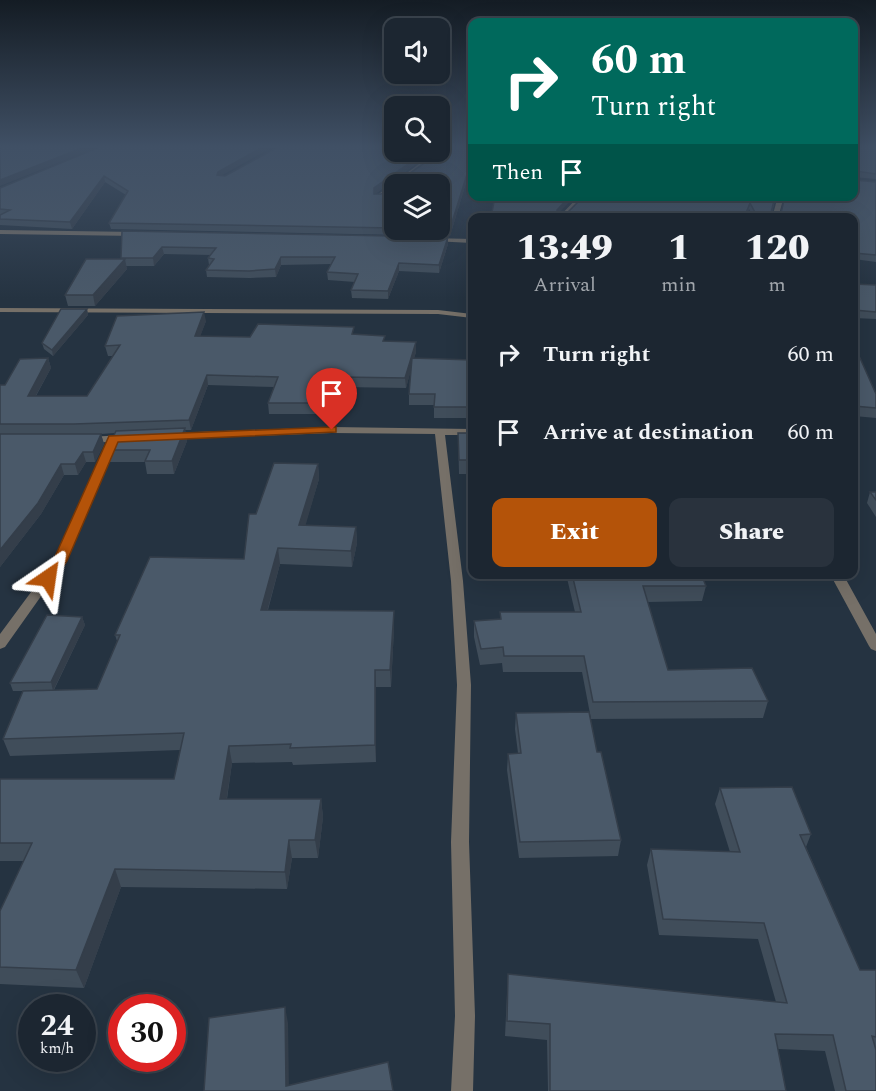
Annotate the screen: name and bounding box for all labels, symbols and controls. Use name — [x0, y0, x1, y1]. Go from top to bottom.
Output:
map controls — [384, 18, 450, 240]
button: sound — [384, 18, 450, 84]
text: 60 m — [591, 29, 686, 92]
icon: right — [492, 42, 570, 120]
text: Turn right — [591, 86, 716, 128]
button: search — [384, 96, 450, 162]
text: Then — [492, 156, 543, 189]
icon: arrive — [555, 156, 588, 189]
button: layers — [384, 174, 450, 240]
text: 13:49 — [516, 221, 613, 276]
text: 1 — [668, 221, 690, 276]
text: 120 — [745, 221, 810, 276]
text: Arrival — [534, 270, 596, 300]
text: min — [661, 270, 696, 300]
text: m — [769, 270, 786, 300]
icon: right — [492, 338, 525, 371]
text: Turn right — [543, 338, 650, 371]
text: 60 m — [788, 338, 834, 371]
pin — [306, 368, 357, 430]
icon: arrive — [315, 377, 348, 410]
icon: arrive — [492, 416, 525, 449]
text: Arrive at destination — [543, 416, 754, 449]
text: 60 m — [788, 416, 834, 449]
button: Exit — [492, 498, 657, 567]
button: Share — [669, 498, 834, 567]
position arrow — [16, 546, 80, 610]
speed limit sign: 30 — [108, 994, 186, 1072]
text: 24 — [40, 1003, 74, 1049]
text: km/h — [40, 1037, 74, 1060]

